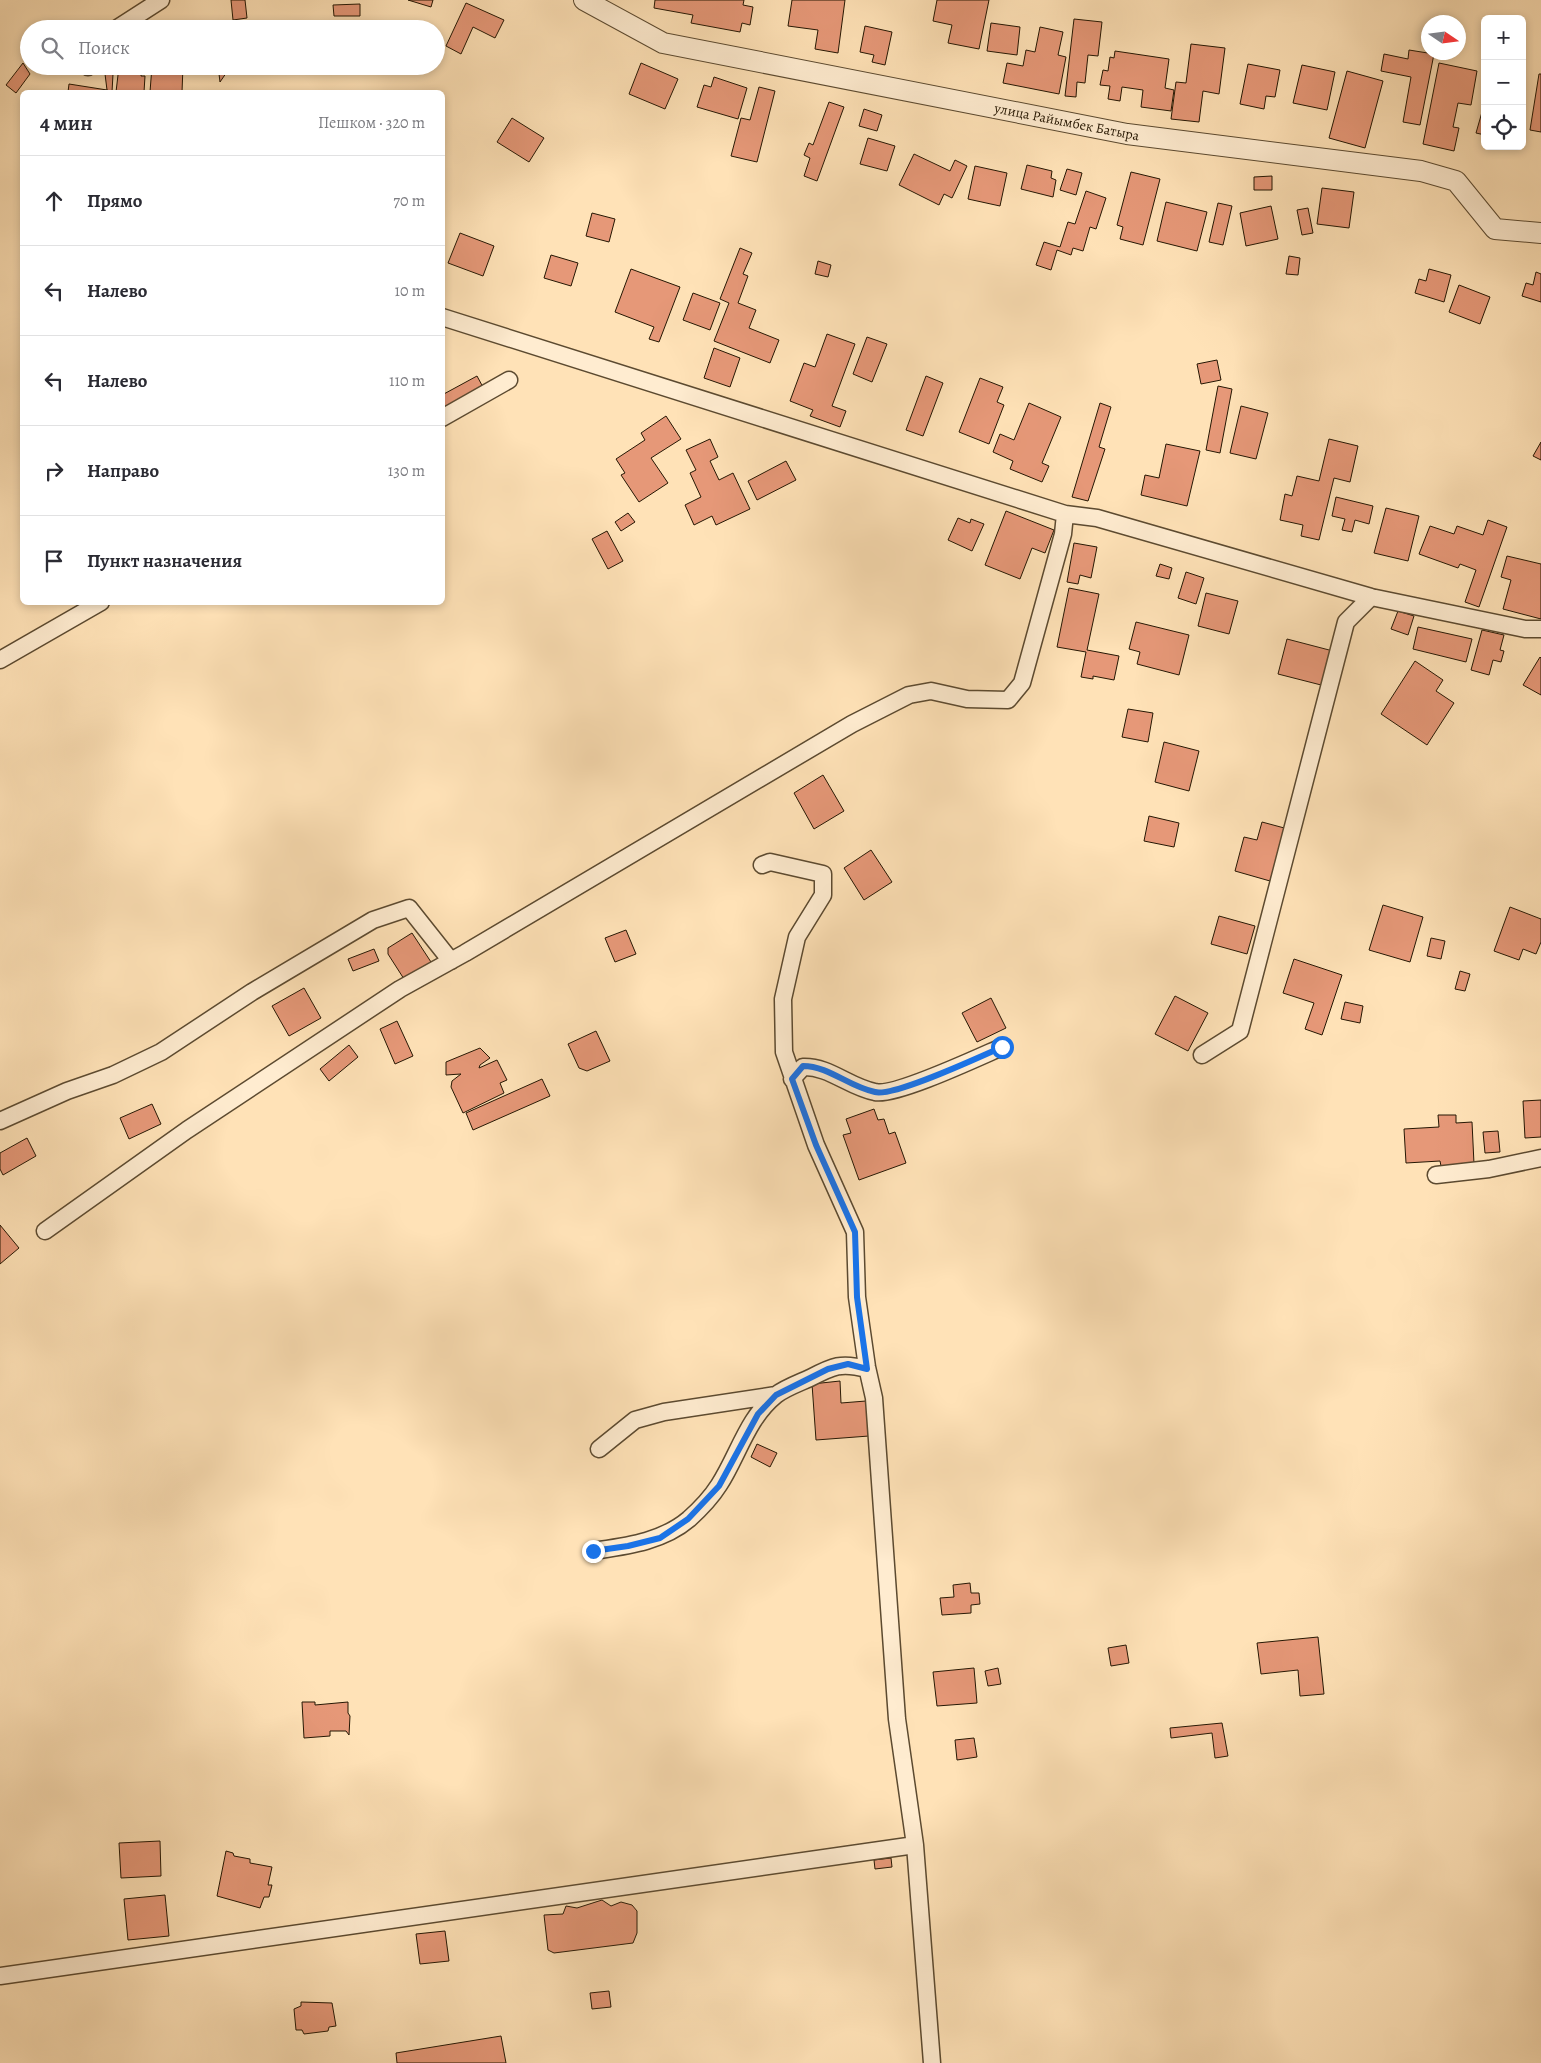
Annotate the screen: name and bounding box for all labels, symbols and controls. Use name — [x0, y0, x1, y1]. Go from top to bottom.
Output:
north arrow — [1421, 15, 1466, 60]
map controls — [1481, 15, 1526, 150]
button: + — [1481, 15, 1526, 60]
search box — [20, 20, 445, 75]
icon: search — [38, 34, 66, 62]
text: Поиск — [78, 35, 130, 61]
button: − — [1481, 60, 1526, 105]
street label: улица Райымбек Батыра — [992, 98, 1142, 145]
button: locate — [1481, 105, 1526, 150]
text: 4 мин — [40, 109, 93, 137]
text: Пешком · 320 m — [318, 112, 425, 134]
icon: ahead — [40, 187, 68, 215]
text: Прямо — [87, 188, 142, 214]
text: 70 m — [393, 190, 425, 212]
icon: left — [40, 277, 68, 305]
text: Налево — [87, 278, 147, 304]
text: 10 m — [395, 280, 425, 302]
icon: left — [40, 367, 68, 395]
text: Налево — [87, 368, 147, 394]
text: 110 m — [389, 370, 425, 392]
icon: right — [40, 457, 68, 485]
text: Направо — [87, 458, 159, 484]
text: 130 m — [388, 460, 425, 482]
icon: arrive — [40, 547, 68, 575]
text: Пункт назначения — [87, 548, 242, 574]
route start — [991, 1036, 1014, 1059]
route end — [582, 1540, 605, 1563]

